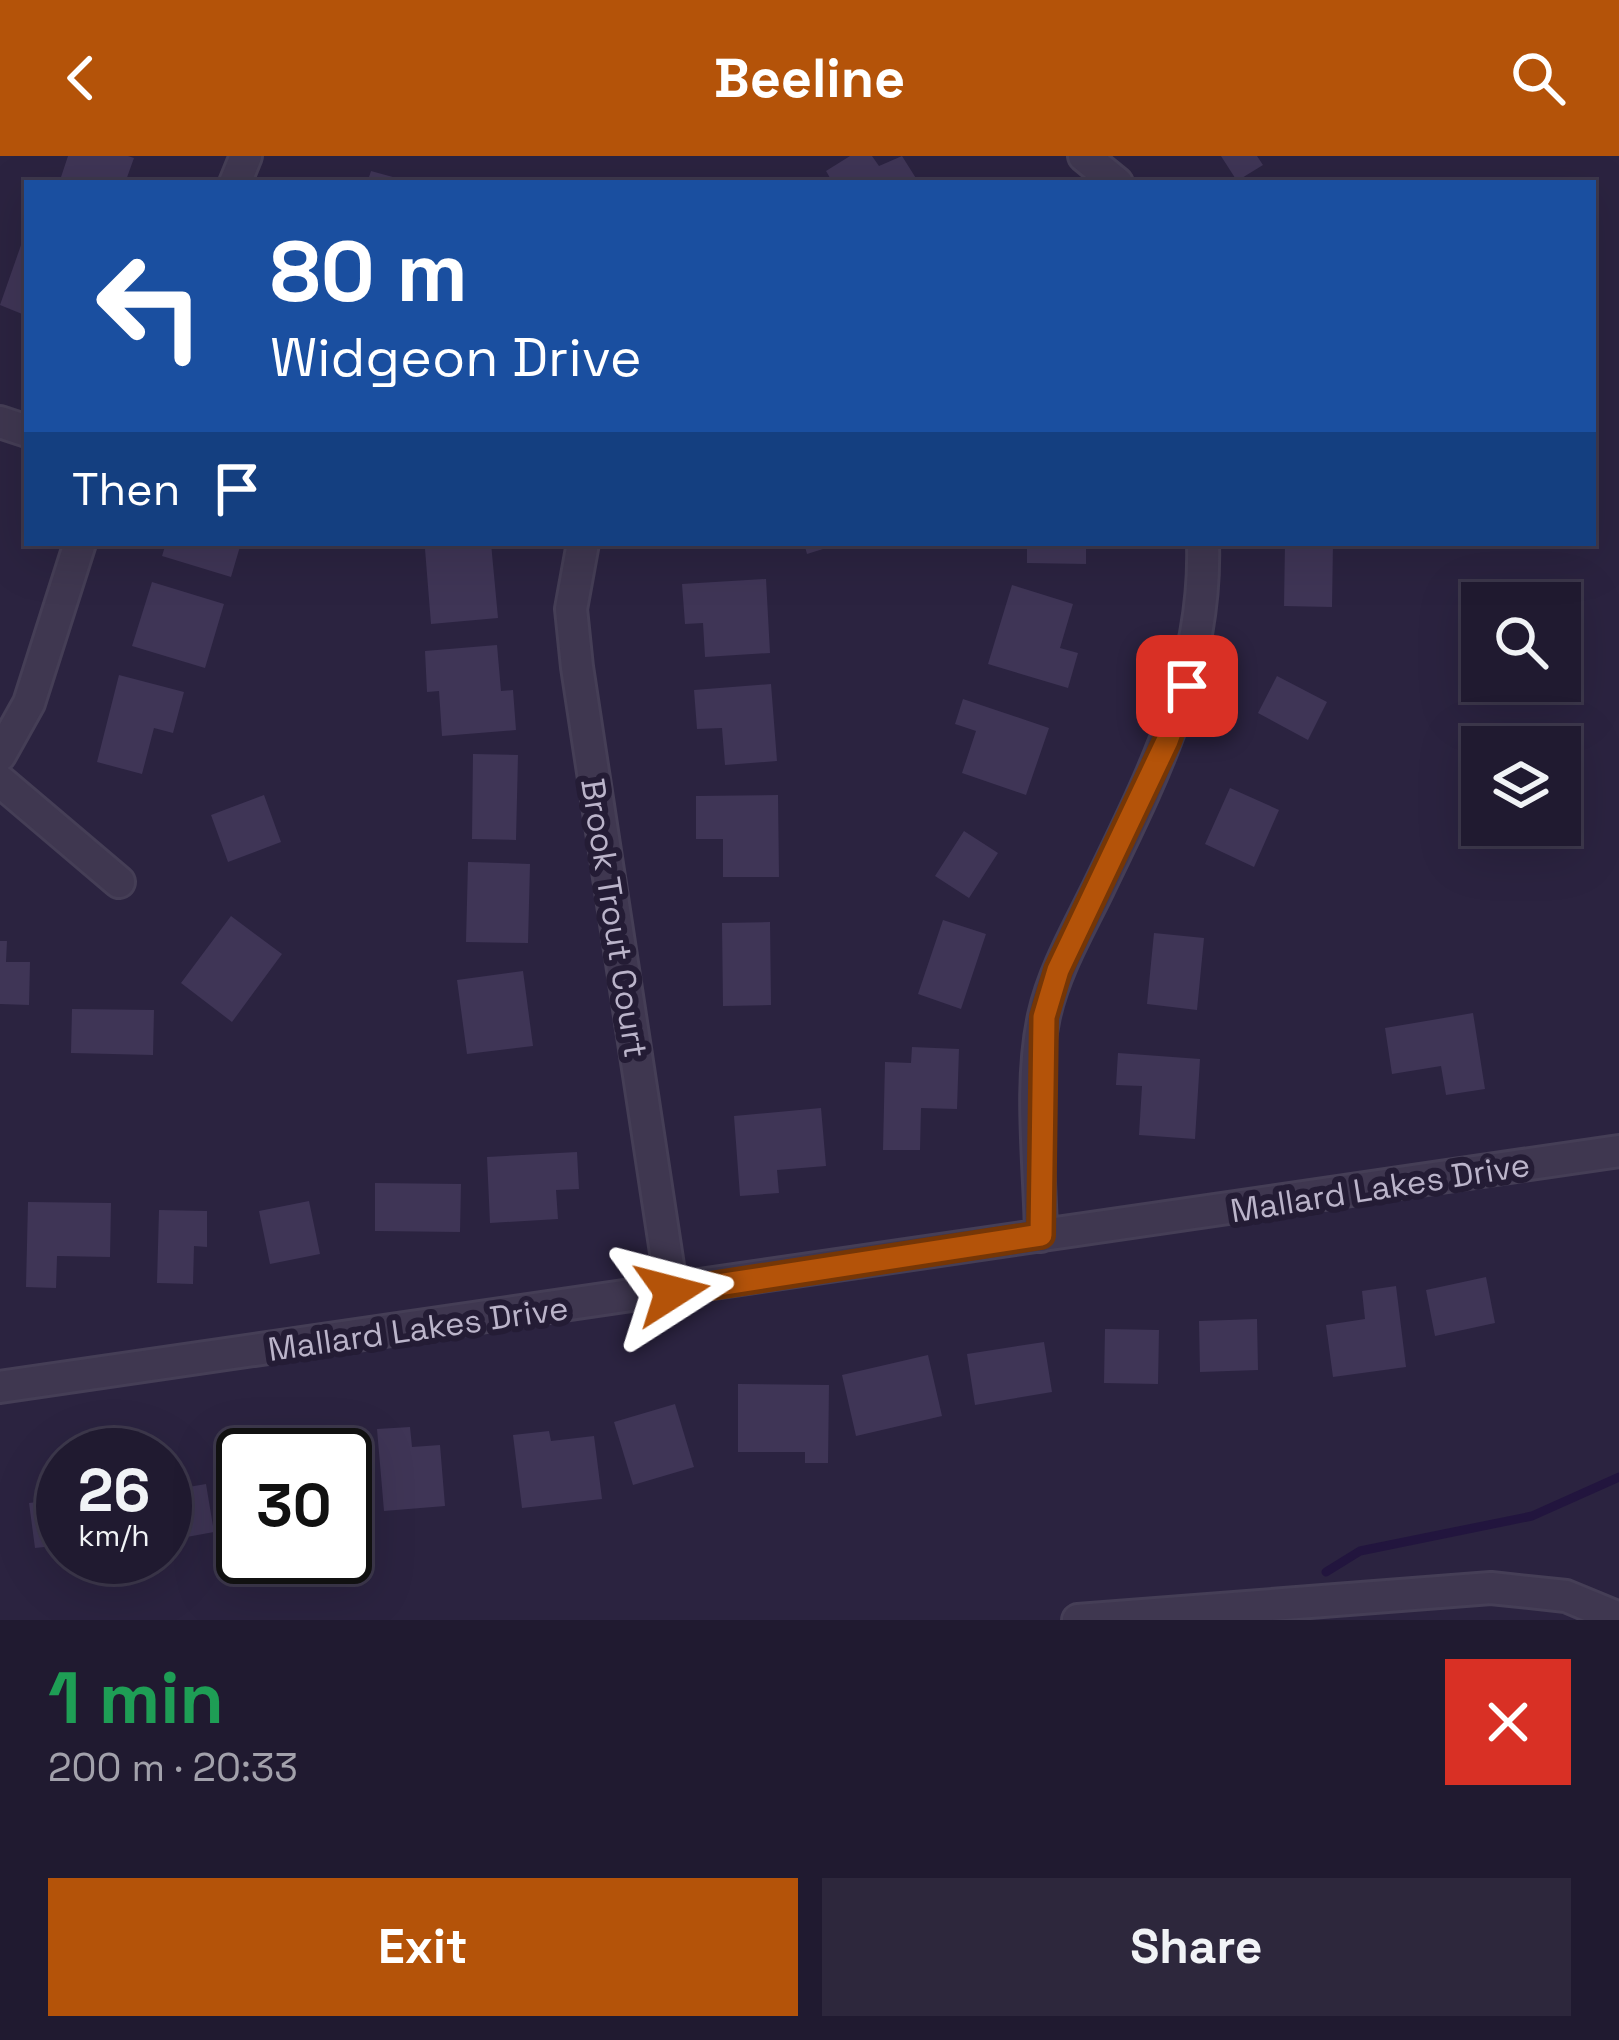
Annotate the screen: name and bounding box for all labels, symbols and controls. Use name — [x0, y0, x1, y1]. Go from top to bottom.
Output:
text: Beeline — [714, 44, 905, 113]
icon: back — [48, 45, 114, 111]
icon: search — [1505, 45, 1571, 111]
text: 80 m — [270, 218, 468, 326]
icon: left — [72, 228, 228, 384]
text: Widgeon Drive — [270, 323, 642, 392]
icon: arrive — [204, 456, 270, 522]
text: Then — [72, 461, 180, 518]
map controls — [1461, 582, 1581, 846]
button: search — [1461, 582, 1581, 702]
pin — [1136, 635, 1238, 737]
icon: arrive — [1154, 653, 1220, 719]
button: layers — [1461, 726, 1581, 846]
street label: Brook Trout Court — [571, 775, 657, 1061]
street label: Mallard Lakes Drive — [1227, 1144, 1533, 1232]
position arrow — [609, 1229, 735, 1355]
street label: Mallard Lakes Drive — [265, 1287, 571, 1371]
speed limit sign: 30 — [216, 1428, 372, 1584]
text: 26 — [78, 1452, 150, 1529]
text: km/h — [78, 1516, 150, 1555]
text: 1 min — [48, 1652, 224, 1744]
button: close — [1445, 1659, 1571, 1785]
text: 200 m · 20:33 — [48, 1743, 298, 1792]
button: Exit — [48, 1878, 798, 2016]
button: Share — [822, 1878, 1571, 2016]

